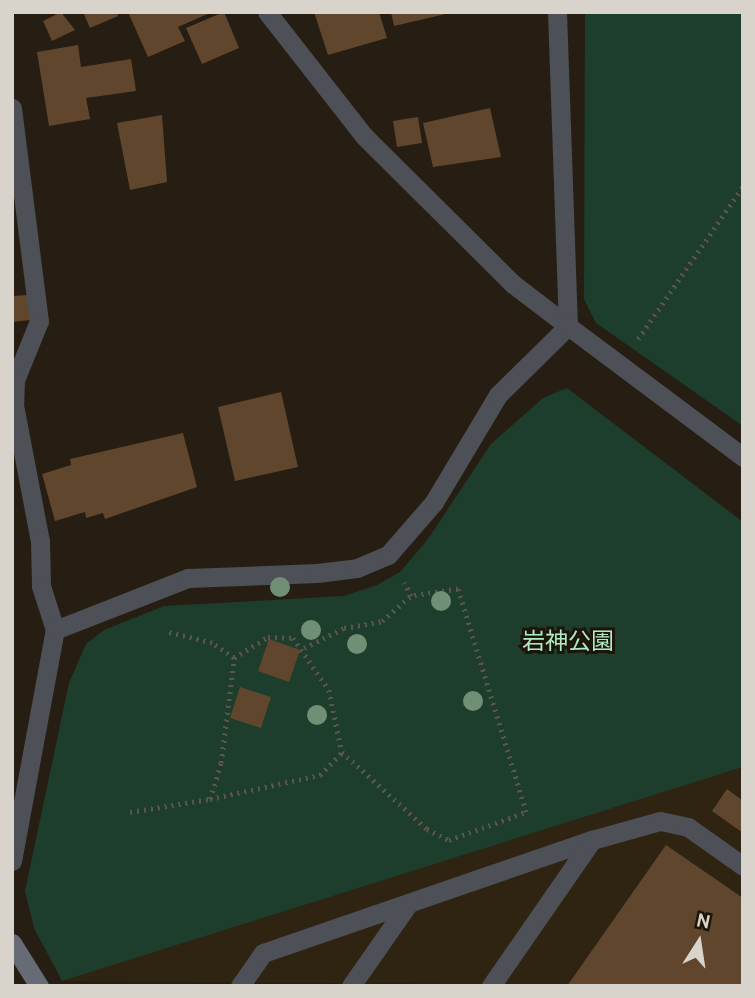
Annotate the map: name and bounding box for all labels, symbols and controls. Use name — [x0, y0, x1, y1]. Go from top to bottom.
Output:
park label: 岩神公園 — [522, 627, 614, 655]
north arrow — [664, 907, 734, 977]
text: N — [695, 908, 712, 934]

